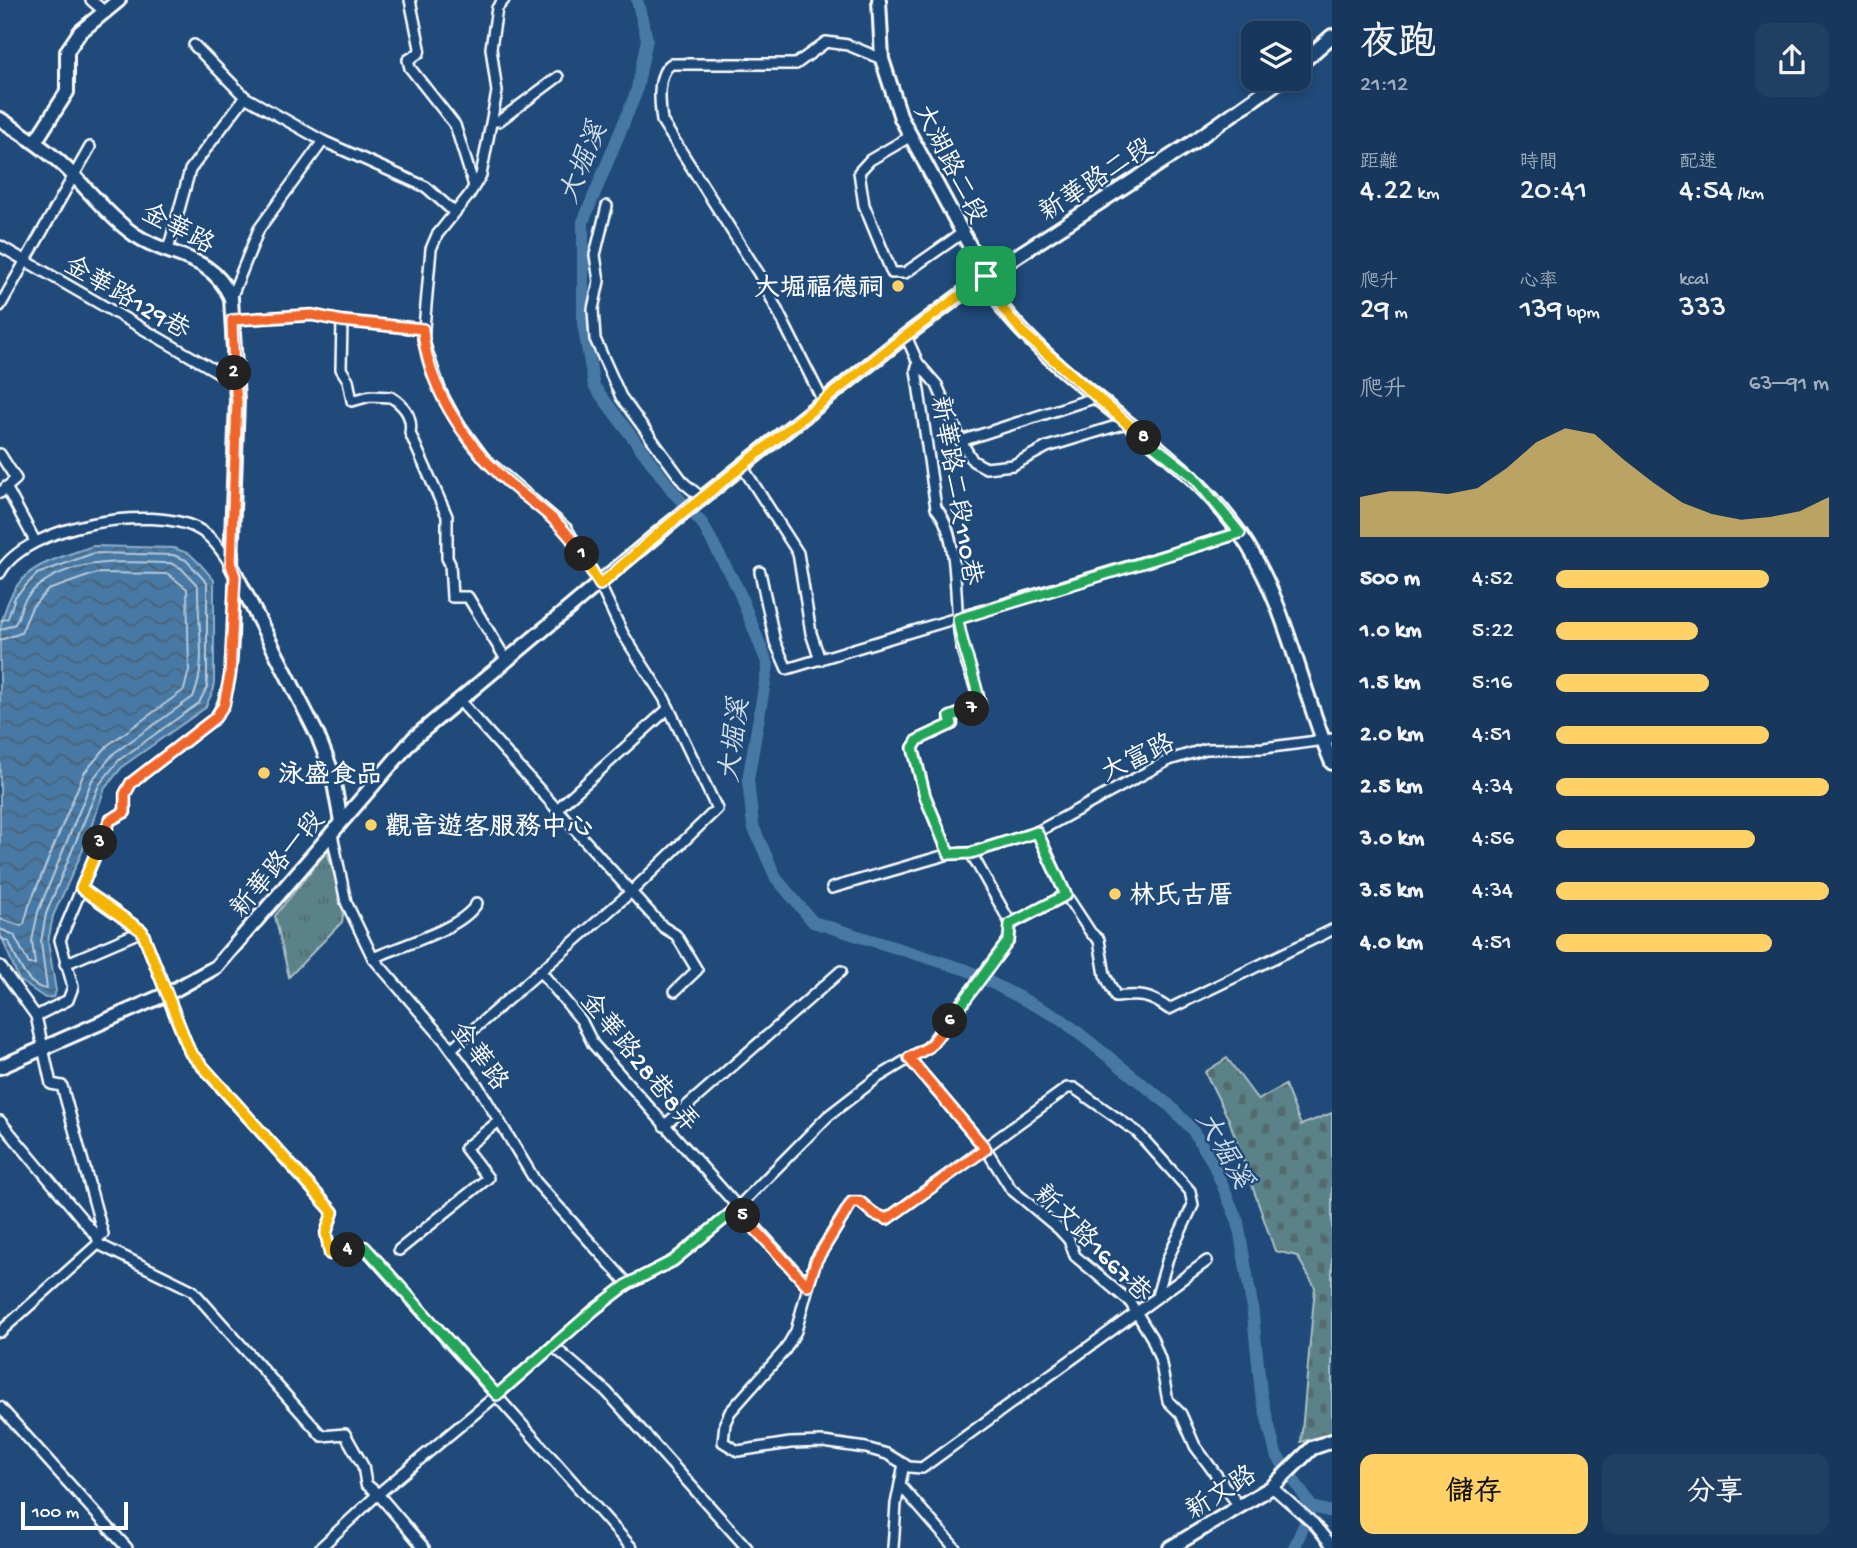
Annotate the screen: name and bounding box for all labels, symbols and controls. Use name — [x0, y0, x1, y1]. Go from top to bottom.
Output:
map controls — [1241, 21, 1311, 91]
button: layers — [1241, 21, 1311, 91]
button: share — [1755, 23, 1829, 97]
text: 夜跑 — [1360, 24, 1436, 68]
text: 21:12 — [1360, 72, 1408, 99]
street label: 大湖路二段 — [905, 99, 993, 230]
water label: 大堀溪 — [553, 116, 617, 209]
street label: 新華路二段 — [1033, 132, 1160, 230]
text: 距離 — [1360, 152, 1398, 175]
text: 時間 — [1520, 152, 1558, 175]
text: 配速 — [1679, 152, 1717, 175]
text: 4.22 — [1360, 175, 1413, 210]
text: 20:41 — [1520, 175, 1587, 210]
text: 4:54 — [1679, 175, 1733, 210]
text: km — [1413, 183, 1440, 206]
text: /km — [1733, 183, 1764, 206]
street label: 金華路 — [135, 197, 220, 263]
pin — [956, 246, 1016, 306]
street label: 金華路129巷 — [57, 250, 195, 348]
icon: arrive — [967, 257, 1005, 295]
text: kcal — [1679, 269, 1709, 292]
text: 爬升 — [1360, 271, 1398, 294]
text: 心率 — [1520, 271, 1558, 294]
place label: 大堀福德祠 — [754, 274, 884, 306]
marker: 大堀福德祠 — [890, 278, 906, 294]
text: 333 — [1679, 292, 1726, 327]
text: 29 — [1360, 294, 1390, 329]
text: 139 — [1520, 294, 1562, 329]
text: m — [1390, 302, 1408, 325]
text: bpm — [1562, 302, 1600, 325]
pin: 2 — [216, 356, 252, 390]
text: 2 — [229, 361, 238, 384]
text: 63–91 m — [1749, 371, 1829, 398]
text: 爬升 — [1360, 377, 1406, 404]
street label: 新華路二段110巷 — [922, 393, 987, 588]
pin: 8 — [1126, 420, 1162, 456]
text: 8 — [1138, 426, 1149, 449]
pin: 1 — [564, 536, 600, 572]
text: 1 — [578, 542, 585, 565]
text: 500 m — [1360, 566, 1420, 593]
text: 4:52 — [1472, 566, 1513, 593]
text: 1.0 km — [1360, 618, 1422, 645]
text: 5:22 — [1472, 618, 1514, 645]
text: 1.5 km — [1360, 670, 1421, 697]
text: 5:16 — [1472, 670, 1512, 697]
pin: 7 — [954, 692, 990, 726]
water label: 大堀溪 — [714, 695, 758, 784]
text: 7 — [967, 697, 976, 720]
text: 2.0 km — [1360, 722, 1424, 749]
text: 4:51 — [1472, 722, 1512, 749]
street label: 大富路 — [1096, 728, 1181, 791]
place label: 泳盛食品 — [278, 760, 382, 793]
marker: 泳盛食品 — [256, 765, 272, 781]
text: 2.5 km — [1360, 774, 1423, 801]
text: 4:34 — [1472, 774, 1513, 801]
street label: 新華路一段 — [224, 805, 333, 926]
place label: 觀音遊客服務中心 — [385, 812, 593, 845]
marker: 觀音遊客服務中心 — [363, 817, 379, 833]
pin: 3 — [82, 826, 118, 860]
text: 3.0 km — [1360, 826, 1424, 853]
text: 4:56 — [1472, 826, 1514, 853]
text: 3 — [95, 831, 104, 854]
text: 3.5 km — [1360, 878, 1423, 905]
text: 4:34 — [1472, 878, 1513, 905]
place label: 林氏古厝 — [1129, 881, 1233, 914]
marker: 林氏古厝 — [1107, 886, 1123, 902]
text: 4.0 km — [1360, 930, 1423, 957]
text: 4:51 — [1472, 930, 1512, 957]
street label: 金華路28巷8弄 — [572, 986, 705, 1140]
pin: 6 — [932, 1004, 968, 1038]
text: 6 — [945, 1009, 954, 1032]
street label: 金華路 — [442, 1016, 514, 1098]
water label: 大堀溪 — [1187, 1106, 1259, 1198]
street label: 新文路1667巷 — [1025, 1178, 1158, 1311]
pin: 5 — [726, 1198, 760, 1234]
text: 5 — [738, 1204, 748, 1227]
pin: 4 — [330, 1232, 366, 1268]
text: 4 — [343, 1238, 352, 1261]
button: 儲存 — [1360, 1454, 1588, 1534]
button: 分享 — [1602, 1454, 1829, 1534]
street label: 新文路 — [1180, 1459, 1264, 1529]
scale bar — [21, 1499, 128, 1531]
text: 100 m — [32, 1502, 79, 1525]

